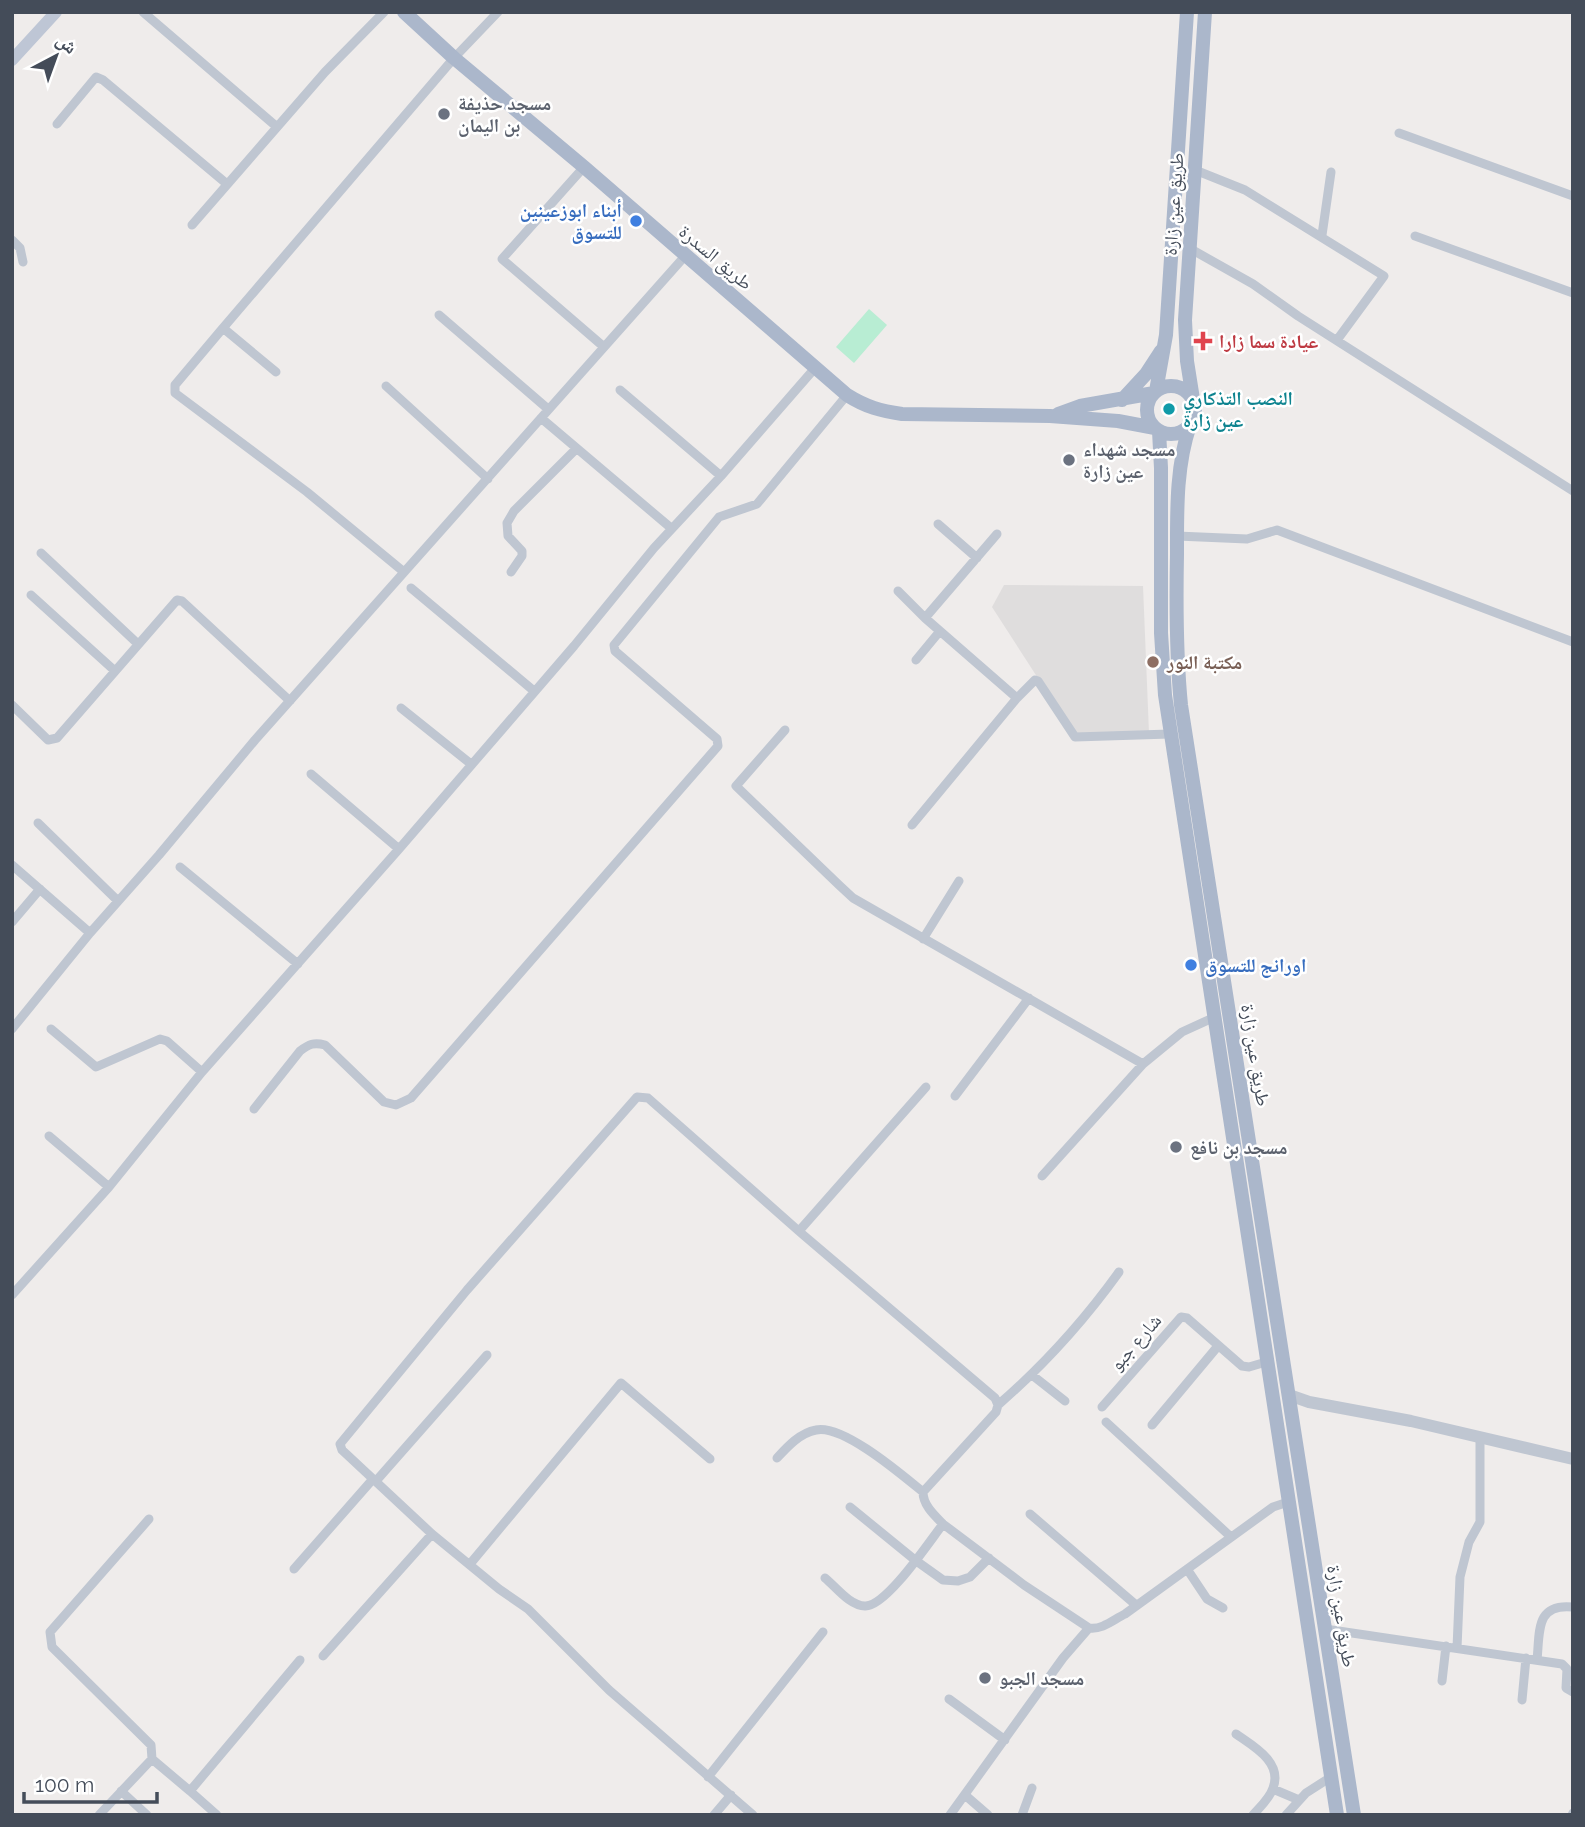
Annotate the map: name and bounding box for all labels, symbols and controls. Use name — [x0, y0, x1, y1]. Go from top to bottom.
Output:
north arrow — [21, 21, 91, 91]
text: ش — [52, 28, 82, 59]
place label: مسجد حذيفة بن اليمان — [458, 92, 551, 137]
marker: مسجد حذيفة بن اليمان — [436, 106, 452, 122]
street label: طريق عين زارة — [1158, 152, 1189, 256]
place label: أبناء ابوزعينين للتسوق — [520, 199, 622, 244]
marker: أبناء ابوزعينين للتسوق — [628, 213, 644, 229]
street label: طريق السدرة — [674, 220, 757, 295]
place label: عيادة سما زارا — [1219, 330, 1319, 353]
marker: عيادة سما زارا — [1193, 331, 1213, 351]
place label: النصب التذكاري عين زارة — [1183, 387, 1293, 432]
marker: النصب التذكاري عين زارة — [1161, 401, 1177, 417]
place label: مسجد شهداء عين زارة — [1083, 438, 1176, 483]
marker: مسجد شهداء عين زارة — [1061, 452, 1077, 468]
place label: مكتبة النور — [1166, 651, 1242, 674]
marker: مكتبة النور — [1145, 654, 1161, 670]
place label: اورانج للتسوق — [1205, 954, 1306, 978]
marker: اورانج للتسوق — [1183, 957, 1199, 973]
street label: طريق عين زارة — [1236, 1002, 1275, 1108]
place label: مسجد بن نافع — [1190, 1136, 1288, 1160]
marker: مسجد بن نافع — [1168, 1139, 1184, 1155]
street label: شارع جبو — [1105, 1309, 1166, 1375]
street label: طريق عين زارة — [1322, 1563, 1361, 1669]
place label: مسجد الجبو — [999, 1667, 1084, 1690]
marker: مسجد الجبو — [977, 1670, 993, 1686]
scale bar — [24, 1760, 158, 1804]
text: 100 m — [35, 1772, 94, 1797]

